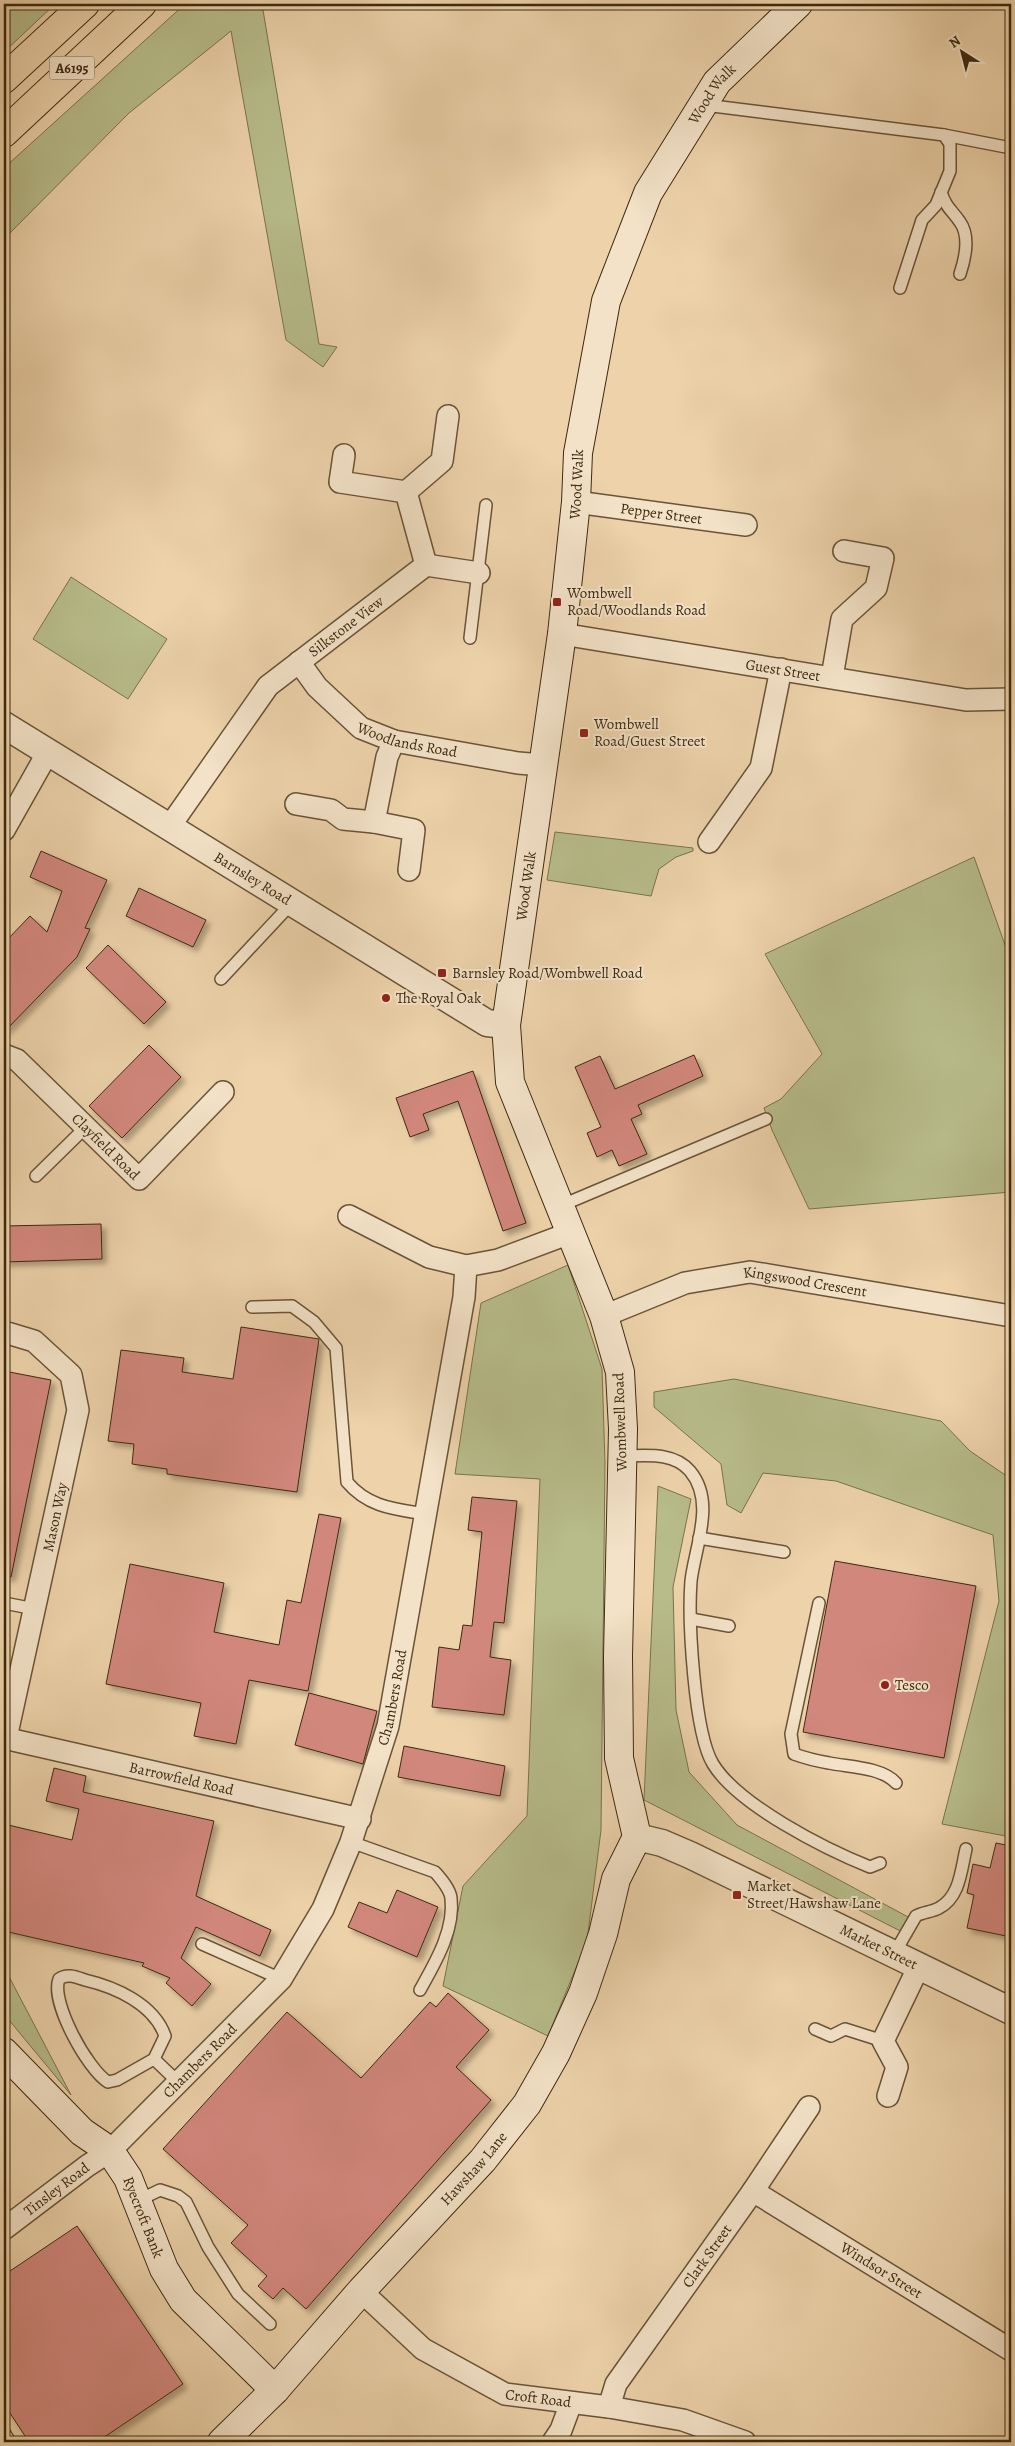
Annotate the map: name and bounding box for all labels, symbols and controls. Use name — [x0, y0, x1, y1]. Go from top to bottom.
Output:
north arrow — [938, 28, 988, 78]
text: N — [945, 31, 964, 53]
road number: A6195 — [50, 56, 94, 80]
street label: Wood Walk — [683, 59, 740, 128]
street label: Wood Walk — [564, 449, 588, 521]
street label: Pepper Street — [619, 498, 704, 529]
place label: Wombwell Road/Woodlands Road — [566, 583, 707, 620]
street label: Silkstone View — [304, 591, 388, 662]
marker: Wombwell Road/Woodlands Road — [551, 596, 563, 608]
street label: Guest Street — [744, 654, 822, 686]
place label: Wombwell Road/Guest Street — [593, 714, 706, 751]
street label: Woodlands Road — [353, 717, 460, 762]
marker: Wombwell Road/Guest Street — [578, 727, 590, 739]
street label: Barnsley Road — [210, 847, 296, 910]
street label: Wood Walk — [511, 849, 541, 923]
place label: Barnsley Road/Wombwell Road — [452, 963, 644, 983]
marker: Barnsley Road/Wombwell Road — [436, 967, 448, 979]
place label: The Royal Oak — [396, 988, 482, 1008]
marker: The Royal Oak — [380, 992, 392, 1004]
street label: Clayfield Road — [67, 1109, 145, 1185]
street label: Kingswood Crescent — [741, 1262, 868, 1302]
street label: Wombwell Road — [608, 1371, 632, 1473]
street label: Mason Way — [38, 1480, 72, 1554]
street label: Chambers Road — [372, 1647, 412, 1748]
place label: Tesco — [895, 1675, 929, 1695]
marker: Tesco — [879, 1679, 891, 1691]
street label: Barrowfield Road — [127, 1757, 237, 1800]
place label: Market Street/Hawshaw Lane — [747, 1876, 881, 1913]
marker: Market Street/Hawshaw Lane — [731, 1889, 743, 1901]
street label: Market Street — [837, 1919, 921, 1974]
street label: Chambers Road — [158, 2018, 242, 2102]
street label: Hawshaw Lane — [436, 2127, 512, 2210]
street label: Tinsley Road — [20, 2157, 94, 2221]
street label: Ryecroft Bank — [118, 2173, 169, 2261]
street label: Clark Street — [678, 2220, 736, 2292]
street label: Windsor Street — [836, 2237, 926, 2303]
street label: Croft Road — [504, 2384, 573, 2412]

